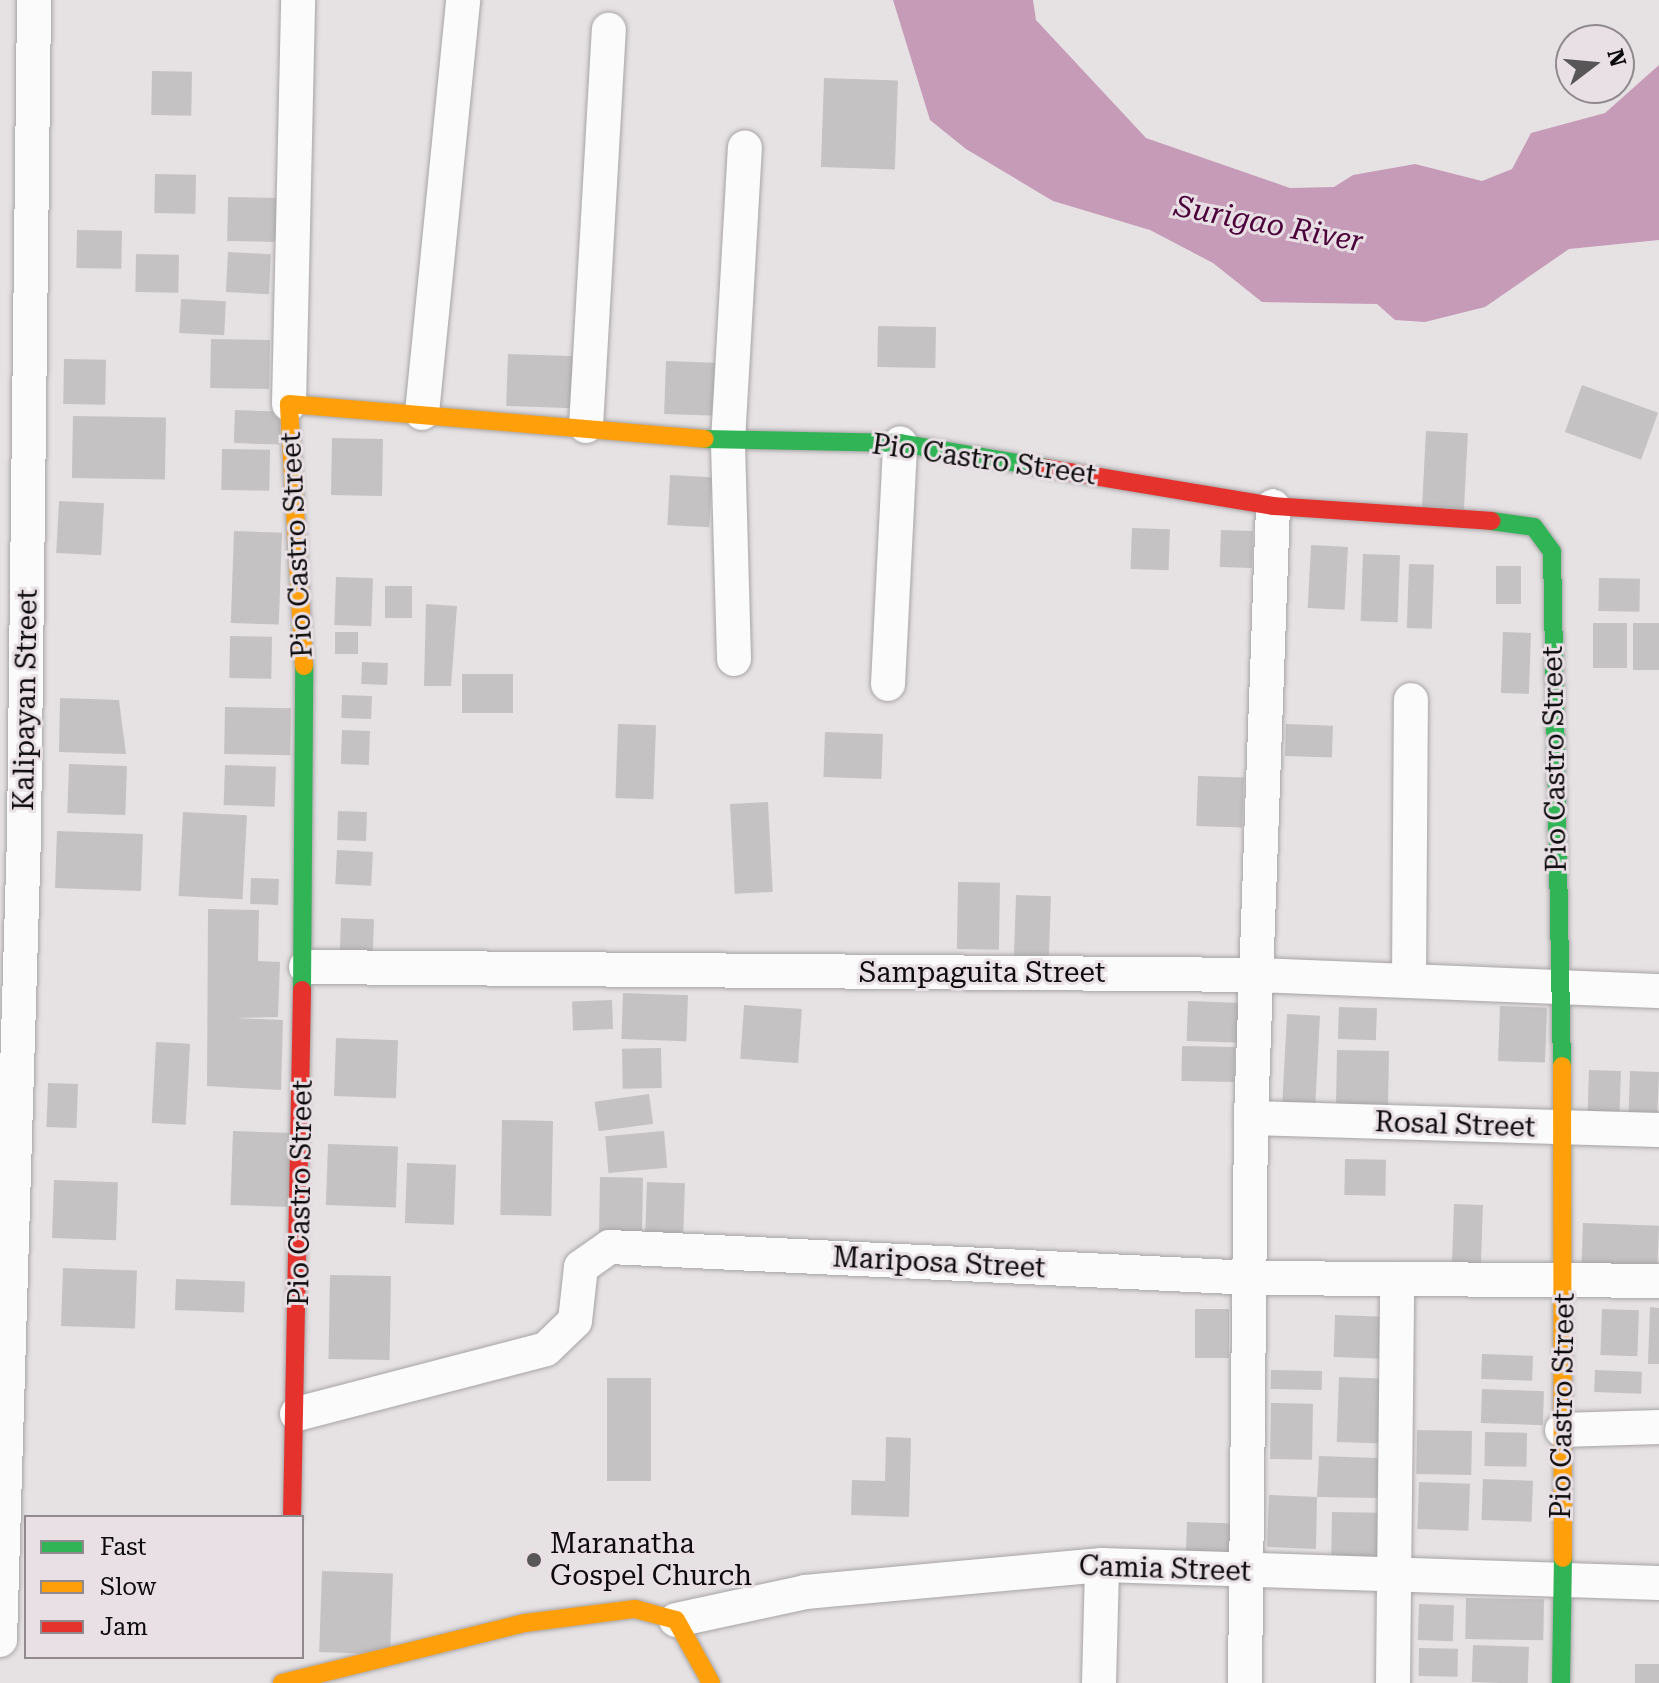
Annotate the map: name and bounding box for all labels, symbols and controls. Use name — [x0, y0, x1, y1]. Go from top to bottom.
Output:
north arrow — [1555, 24, 1635, 104]
text: N — [1602, 46, 1631, 69]
water label: Surigao River — [1172, 188, 1366, 260]
street label: Pio Castro Street — [870, 428, 1098, 492]
street label: Pio Castro Street — [274, 431, 320, 659]
street label: Kalipayan Street — [7, 589, 45, 811]
street label: Pio Castro Street — [1536, 646, 1574, 872]
street label: Sampaguita Street — [859, 956, 1105, 990]
street label: Pio Castro Street — [282, 1080, 320, 1306]
street label: Rosal Street — [1374, 1105, 1536, 1145]
street label: Mariposa Street — [832, 1241, 1046, 1285]
street label: Pio Castro Street — [1544, 1293, 1582, 1519]
legend — [24, 1515, 304, 1659]
place label: Maranatha Gospel Church — [550, 1527, 752, 1593]
text: Fast — [100, 1533, 147, 1561]
street label: Camia Street — [1078, 1549, 1252, 1589]
marker: Maranatha Gospel Church — [525, 1551, 543, 1569]
text: Slow — [100, 1573, 156, 1601]
text: Jam — [100, 1613, 148, 1641]

